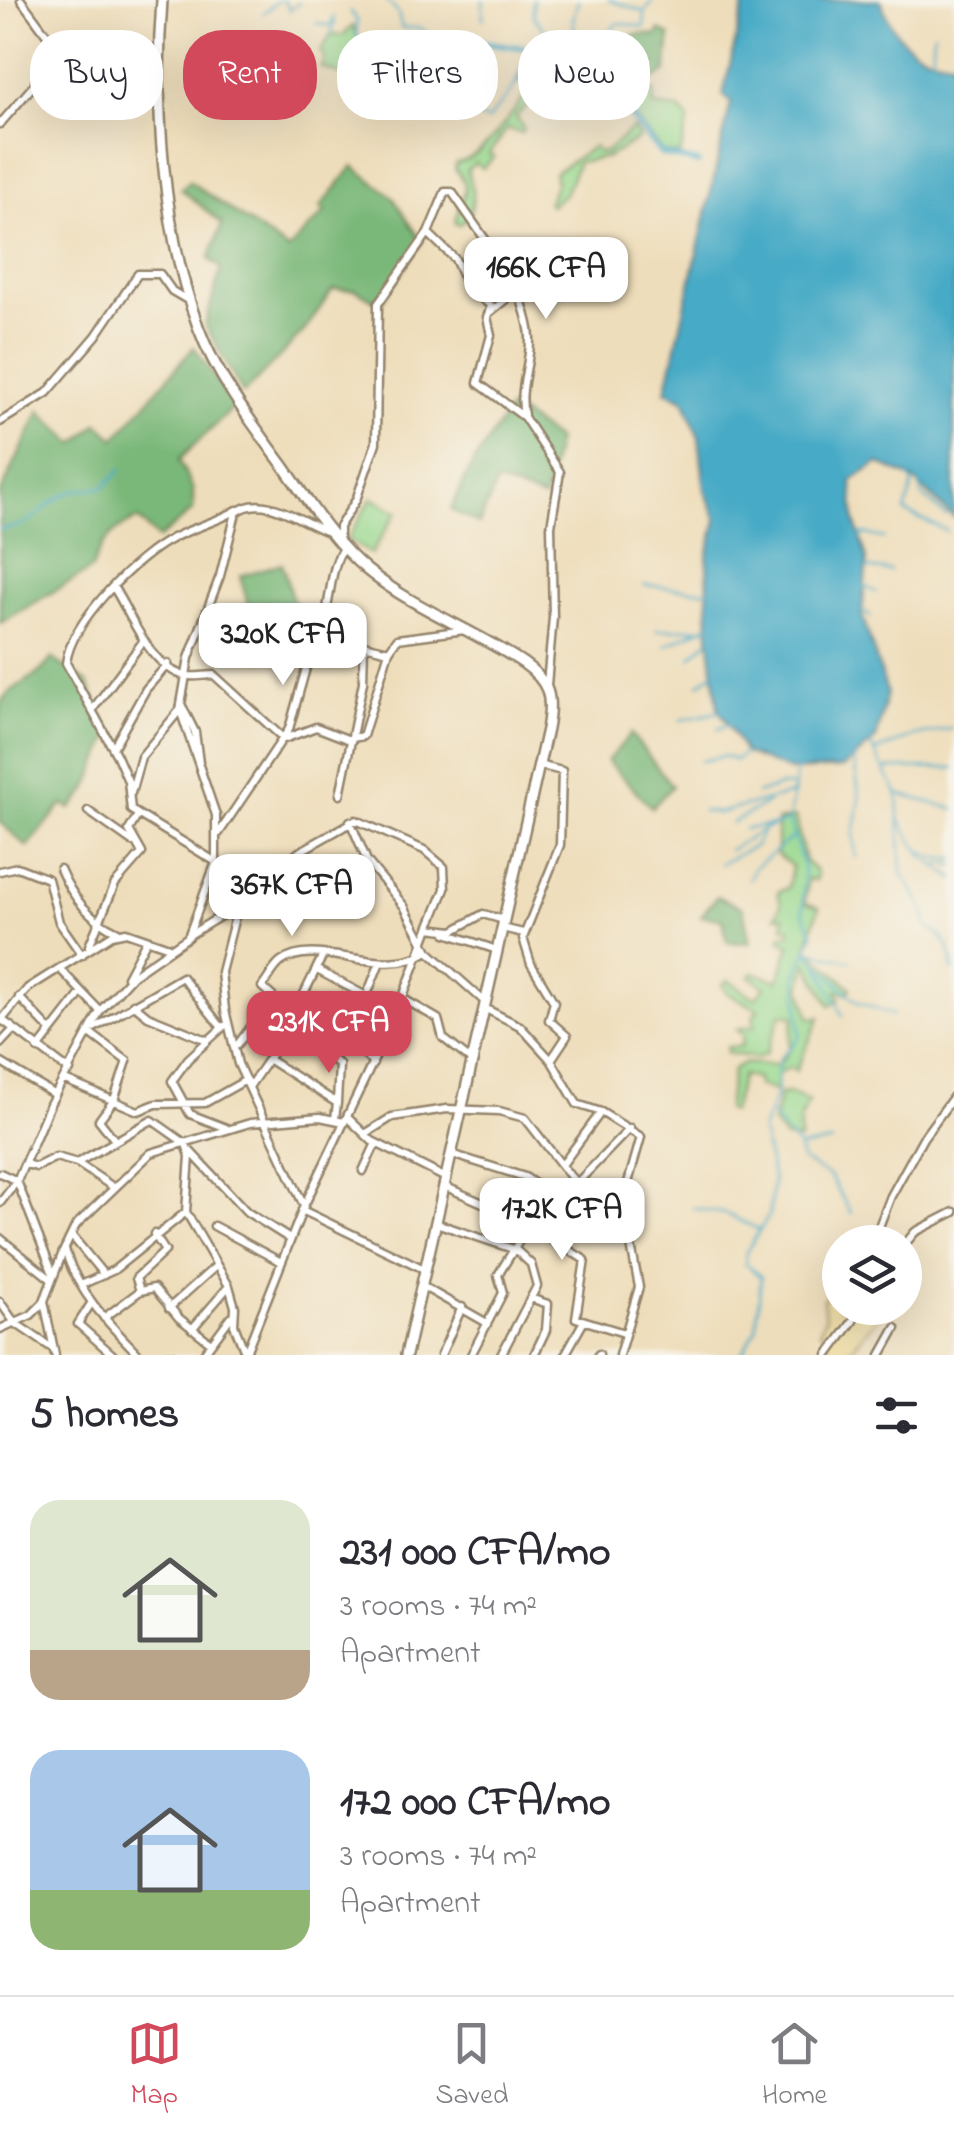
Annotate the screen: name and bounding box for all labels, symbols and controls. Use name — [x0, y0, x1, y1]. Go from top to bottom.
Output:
chip: Buy — [30, 30, 163, 120]
chip: Rent — [183, 30, 317, 120]
chip: Filters — [337, 30, 498, 120]
chip: New — [518, 30, 650, 120]
pin: 166K CFA — [443, 237, 649, 322]
text: 166K CFA — [486, 246, 606, 293]
pin: 320K CFA — [180, 603, 386, 688]
text: 320K CFA — [221, 612, 345, 659]
pin: 367K CFA — [189, 854, 395, 939]
text: 367K CFA — [231, 863, 353, 910]
pin: 231K CFA — [226, 991, 432, 1076]
text: 231K CFA — [269, 1000, 389, 1047]
pin: 172K CFA — [459, 1178, 665, 1263]
text: 172K CFA — [502, 1187, 622, 1234]
map controls — [822, 1225, 922, 1325]
button: layers — [822, 1225, 922, 1325]
text: 5 homes — [30, 1385, 179, 1446]
icon: filters — [869, 1388, 924, 1443]
text: 231 000 CFA/mo — [340, 1523, 611, 1584]
icon: home — [110, 1540, 230, 1660]
text: 3 rooms · 74 m² — [340, 1584, 537, 1631]
text: Apartment — [340, 1631, 481, 1678]
text: 172 000 CFA/mo — [340, 1773, 611, 1834]
icon: home — [110, 1790, 230, 1910]
text: 3 rooms · 74 m² — [340, 1834, 537, 1881]
text: Apartment — [340, 1881, 481, 1928]
tab: Map — [127, 2016, 182, 2117]
tab: Saved — [435, 2016, 508, 2117]
tab: Home — [762, 2016, 827, 2117]

